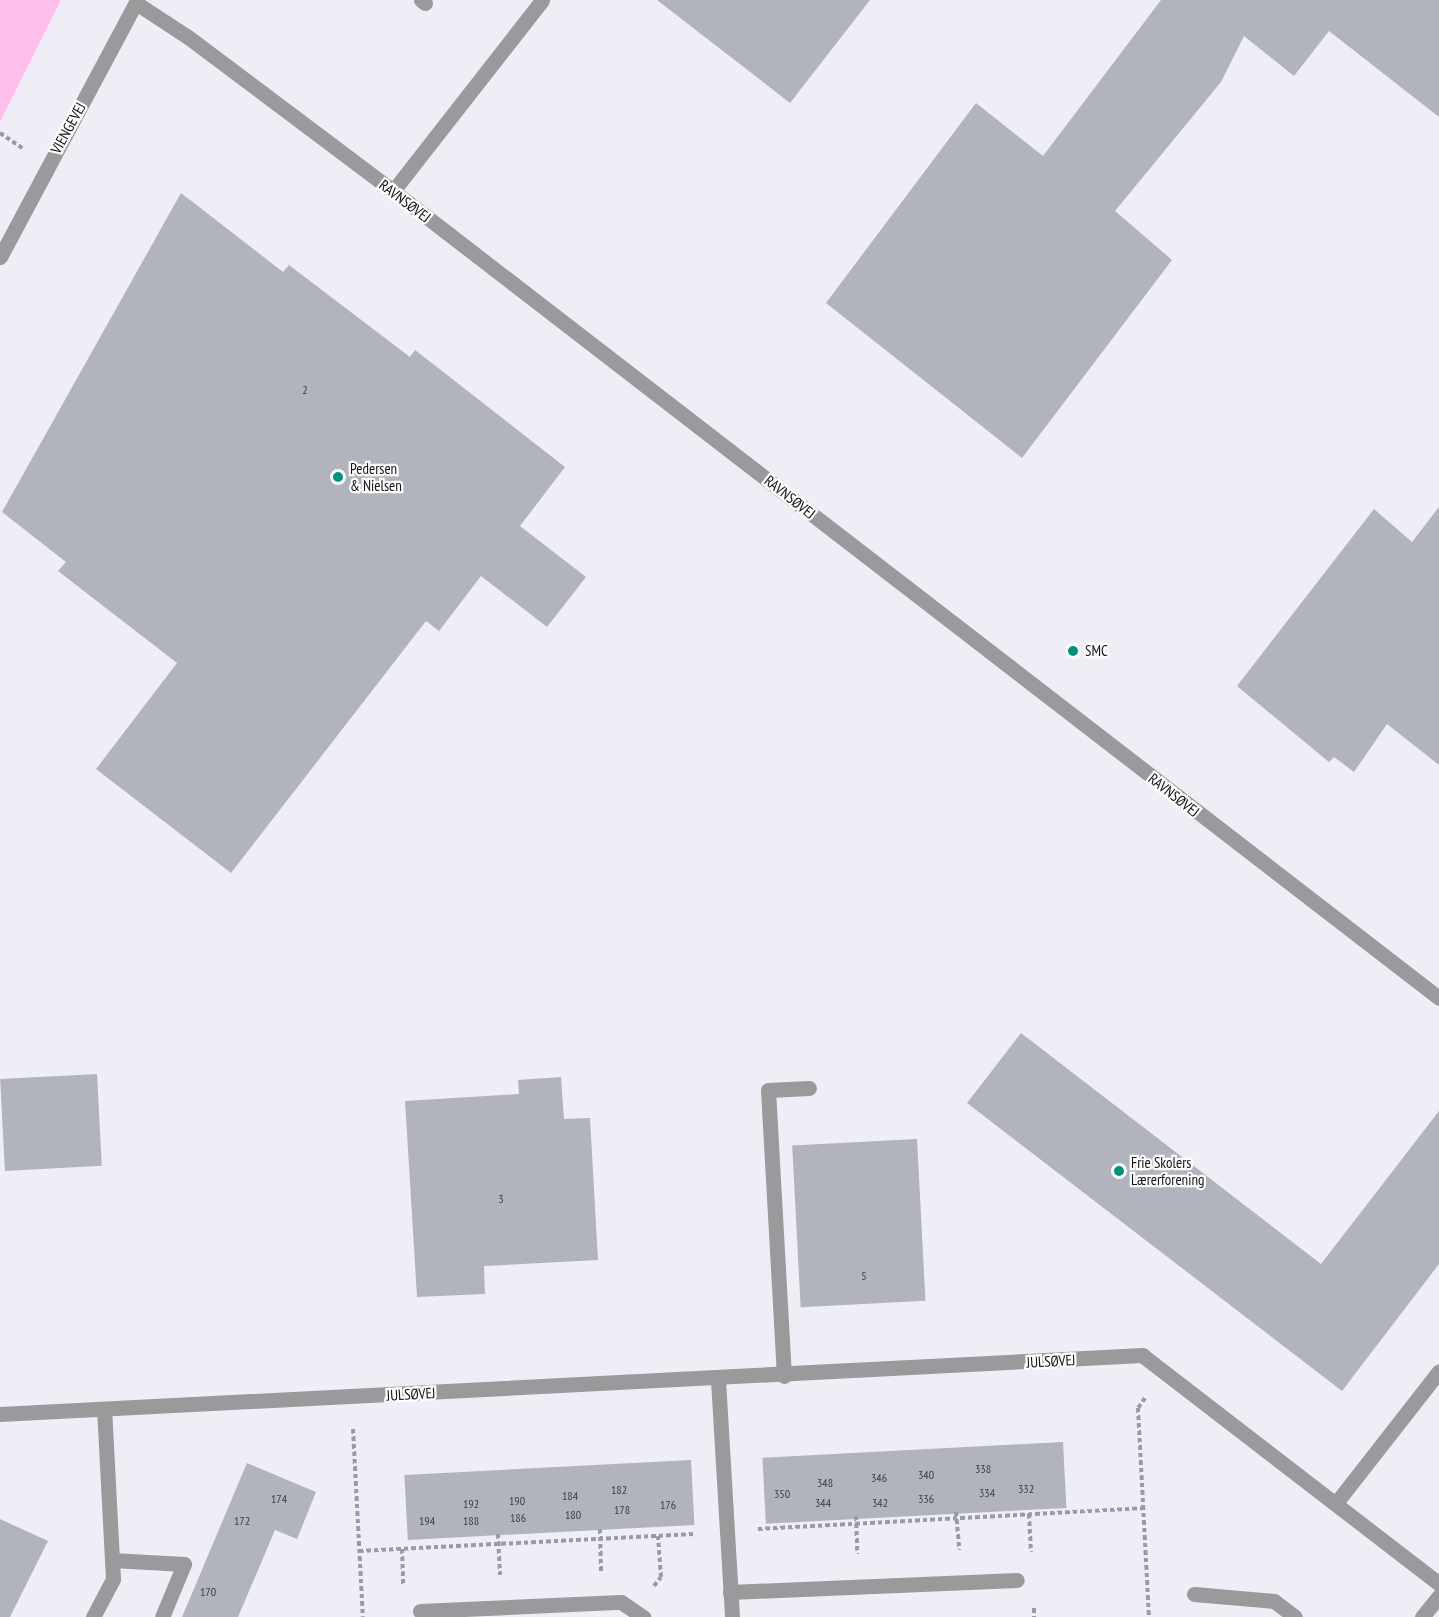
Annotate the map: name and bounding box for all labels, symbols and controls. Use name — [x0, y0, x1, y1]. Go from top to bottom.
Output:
street label: VIENGEVEJ — [47, 99, 89, 157]
street label: RAVNSØVEJ — [376, 176, 434, 226]
house number: 2 — [302, 383, 308, 397]
place label: Pedersen & Nielsen — [350, 459, 402, 494]
marker: Pedersen & Nielsen — [331, 470, 345, 484]
street label: RAVNSØVEJ — [761, 472, 819, 522]
place label: SMC — [1085, 642, 1108, 660]
marker: SMC — [1066, 644, 1080, 658]
street label: RAVNSØVEJ — [1145, 770, 1203, 820]
place label: Frie Skolers Lærerforening — [1131, 1153, 1204, 1188]
marker: Frie Skolers Lærerforening — [1112, 1164, 1126, 1178]
house number: 3 — [498, 1192, 504, 1206]
house number: 5 — [861, 1269, 867, 1283]
street label: JULSØVEJ — [1026, 1351, 1076, 1371]
street label: JULSØVEJ — [386, 1384, 436, 1404]
house number: 338 — [975, 1462, 991, 1476]
house number: 340 — [918, 1468, 934, 1482]
house number: 346 — [871, 1471, 887, 1485]
house number: 348 — [817, 1476, 833, 1490]
house number: 332 — [1018, 1482, 1034, 1496]
house number: 182 — [611, 1483, 627, 1497]
house number: 334 — [979, 1486, 995, 1500]
house number: 350 — [774, 1487, 790, 1501]
house number: 184 — [562, 1489, 578, 1503]
house number: 174 — [271, 1492, 287, 1506]
house number: 336 — [918, 1492, 934, 1506]
house number: 190 — [509, 1494, 525, 1508]
house number: 344 — [815, 1496, 831, 1510]
house number: 342 — [872, 1496, 888, 1510]
house number: 192 — [463, 1497, 479, 1511]
house number: 176 — [660, 1498, 676, 1512]
house number: 178 — [614, 1503, 630, 1517]
house number: 180 — [565, 1508, 581, 1522]
house number: 186 — [510, 1511, 526, 1525]
house number: 172 — [234, 1514, 250, 1528]
house number: 194 — [419, 1514, 435, 1528]
house number: 188 — [463, 1514, 479, 1528]
house number: 170 — [200, 1585, 216, 1599]

